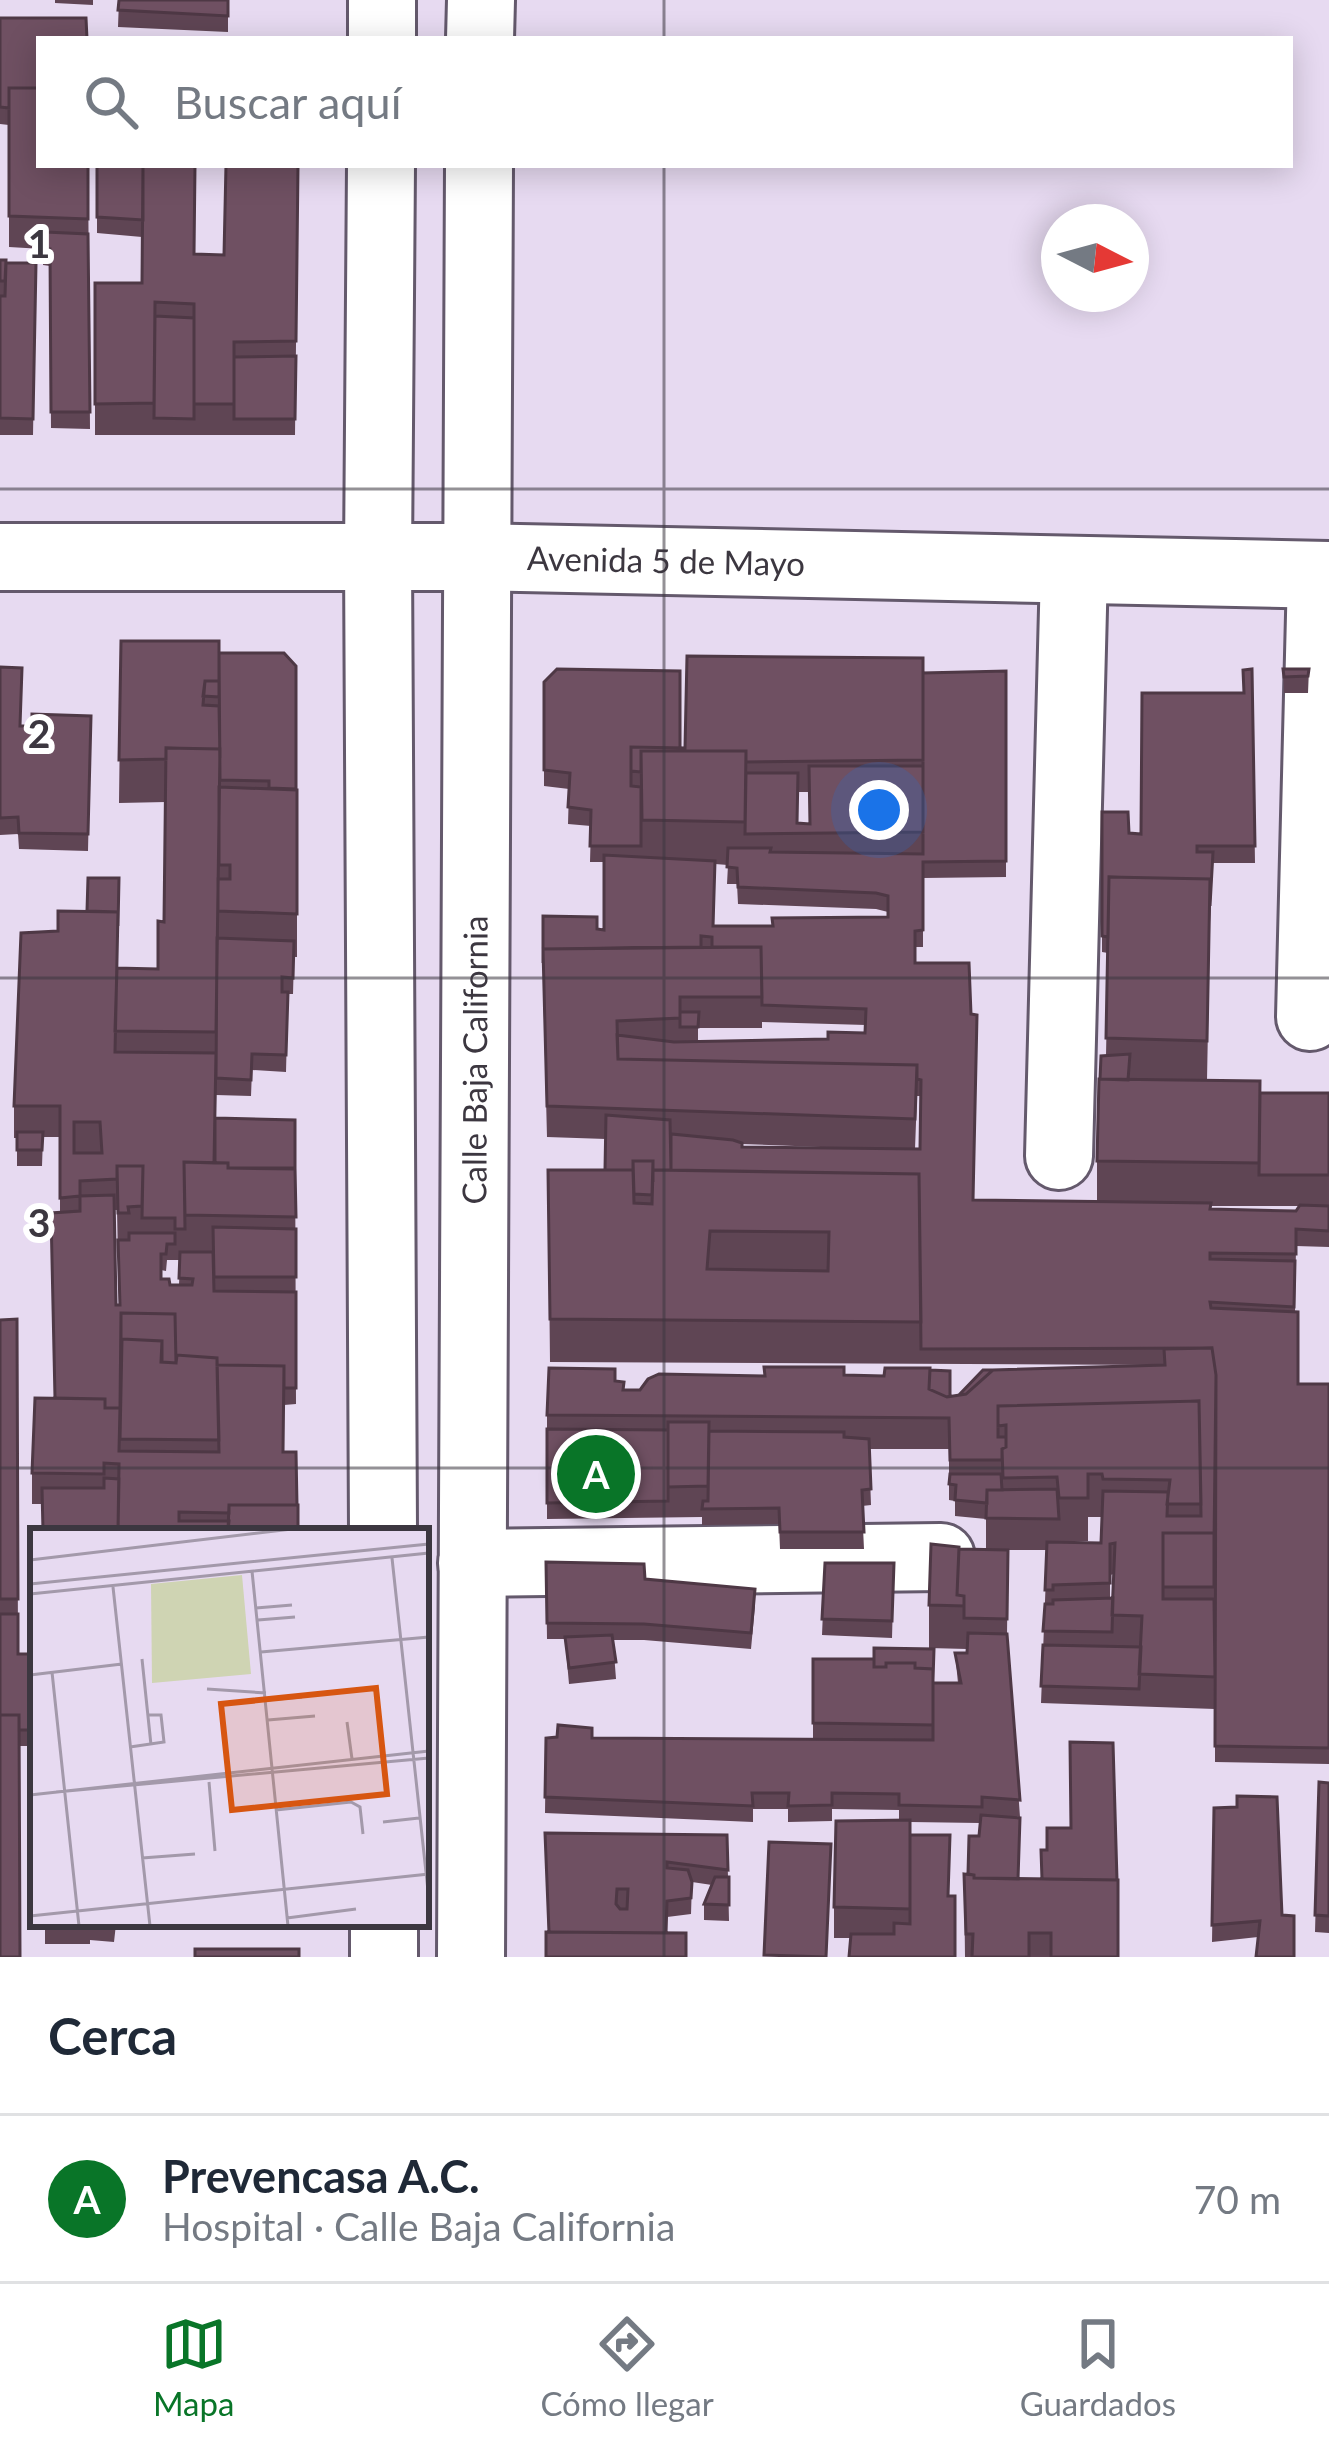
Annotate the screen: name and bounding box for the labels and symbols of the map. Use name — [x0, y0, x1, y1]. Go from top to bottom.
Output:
north arrow — [1041, 204, 1149, 312]
text: 1 — [28, 220, 50, 266]
street label: Avenida 5 de Mayo — [527, 537, 805, 583]
text: 2 — [28, 710, 50, 756]
your location — [849, 780, 909, 840]
street label: Calle Baja California — [453, 915, 495, 1205]
text: 3 — [28, 1199, 50, 1245]
pin: A — [557, 1429, 635, 1519]
inset map — [30, 1528, 429, 1927]

